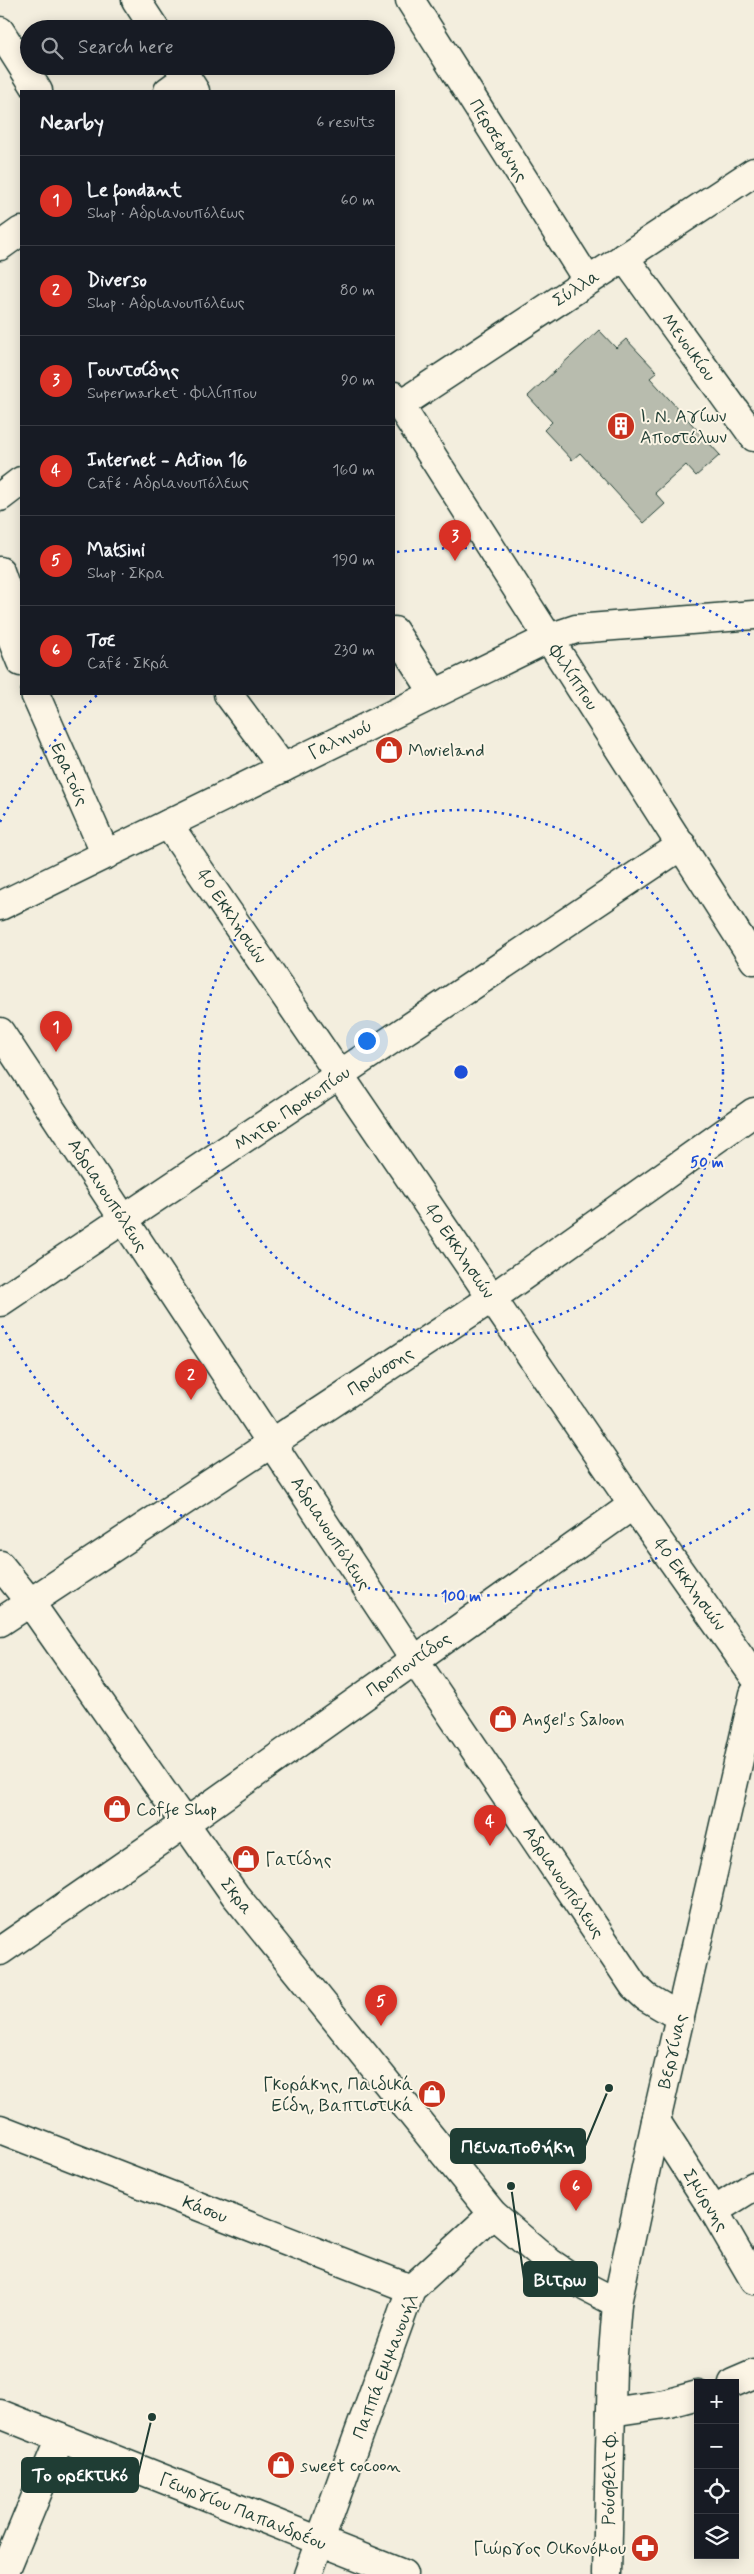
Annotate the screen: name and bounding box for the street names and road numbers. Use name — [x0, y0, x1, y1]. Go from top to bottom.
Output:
street label: Περσεφόνης — [463, 94, 533, 187]
street label: Σύλλα — [549, 265, 605, 313]
street label: Μενοικίου — [655, 309, 721, 386]
street label: Φιλίππου — [542, 639, 604, 715]
street label: Γαληνού — [304, 714, 376, 766]
street label: Ερατούς — [45, 739, 94, 810]
street label: 40 Εκκλησιών — [190, 864, 272, 969]
street label: Μητρ. Προκοπίου — [230, 1061, 355, 1157]
street label: Αδριανουπόλεως — [62, 1134, 153, 1257]
street label: 40 Εκκλησιών — [418, 1199, 500, 1304]
street label: Προύσσης — [343, 1341, 418, 1402]
street label: Αδριανουπόλεως — [285, 1472, 376, 1595]
street label: 40 Εκκλησιών — [647, 1533, 731, 1636]
street label: Προποντίδος — [361, 1627, 456, 1703]
street label: Αδριανουπόλεως — [517, 1822, 610, 1943]
street label: Σκρα — [214, 1873, 258, 1920]
street label: Βεργίνας — [653, 2011, 693, 2091]
street label: Σμύρνης — [677, 2165, 734, 2236]
street label: Κάσου — [179, 2190, 231, 2229]
street label: Παππά Εμμανουήλ — [347, 2290, 425, 2442]
street label: Ρούσβελτ Φ. — [597, 2431, 623, 2525]
street label: Γεωργίου Παπανδρέου — [155, 2466, 330, 2556]

